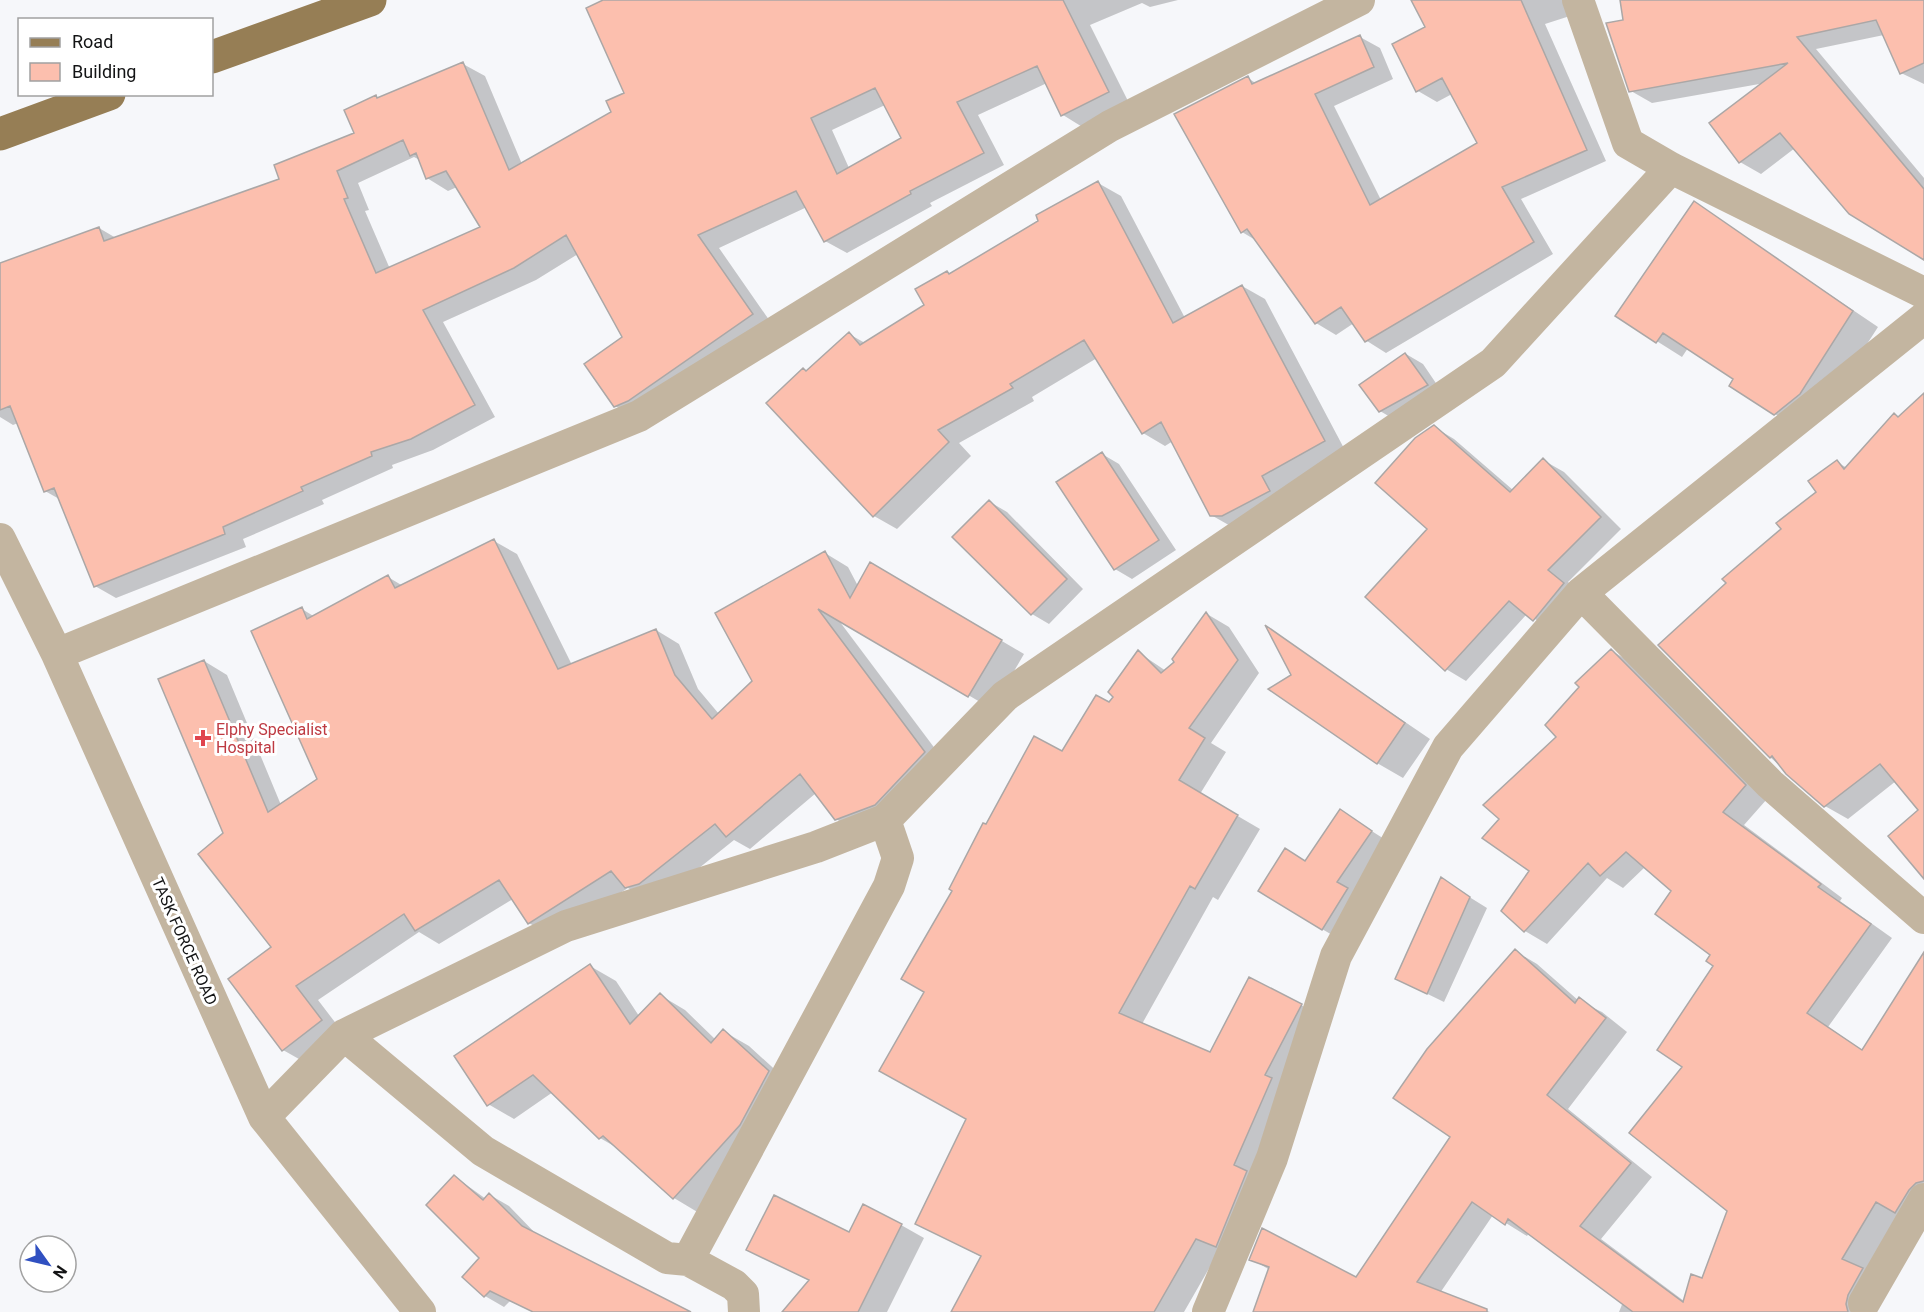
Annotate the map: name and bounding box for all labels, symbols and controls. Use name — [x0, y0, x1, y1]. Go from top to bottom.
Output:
legend — [18, 18, 213, 96]
text: Road — [72, 31, 113, 52]
text: Building — [72, 61, 136, 82]
place label: Elphy Specialist Hospital — [216, 720, 328, 757]
marker: Elphy Specialist Hospital — [194, 729, 212, 747]
street label: TASK FORCE ROAD — [148, 874, 221, 1008]
north arrow — [18, 1234, 78, 1294]
text: N — [49, 1262, 71, 1282]

